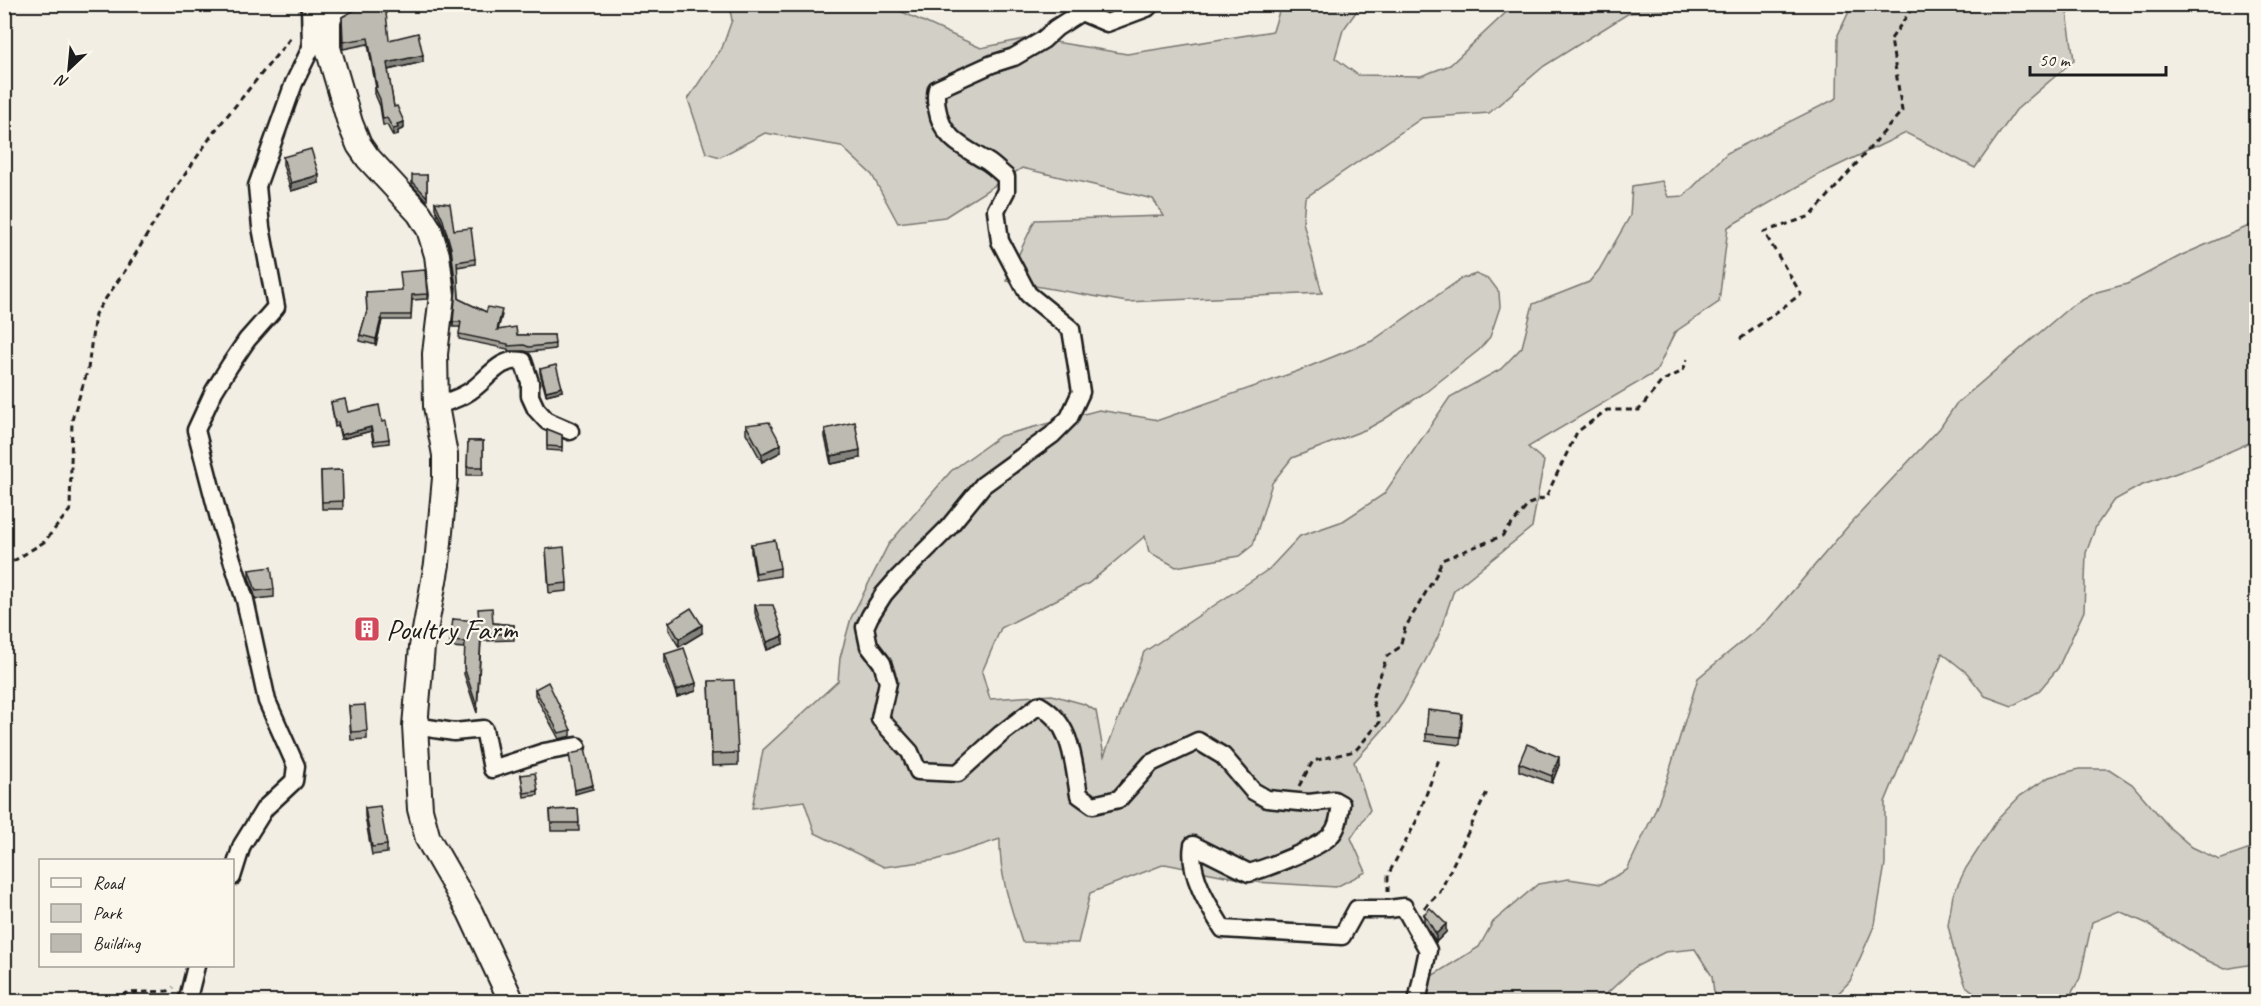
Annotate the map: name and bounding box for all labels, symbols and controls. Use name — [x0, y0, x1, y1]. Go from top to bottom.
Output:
north arrow — [39, 39, 99, 99]
scale bar — [2030, 39, 2166, 77]
text: 50 m — [2039, 49, 2072, 71]
text: N — [51, 69, 72, 93]
place label: Poultry Farm — [386, 610, 519, 648]
building icon: Poultry Farm — [352, 614, 382, 644]
legend — [39, 859, 234, 967]
text: Road — [93, 872, 126, 894]
text: Park — [93, 902, 123, 924]
text: Building — [93, 932, 142, 954]

